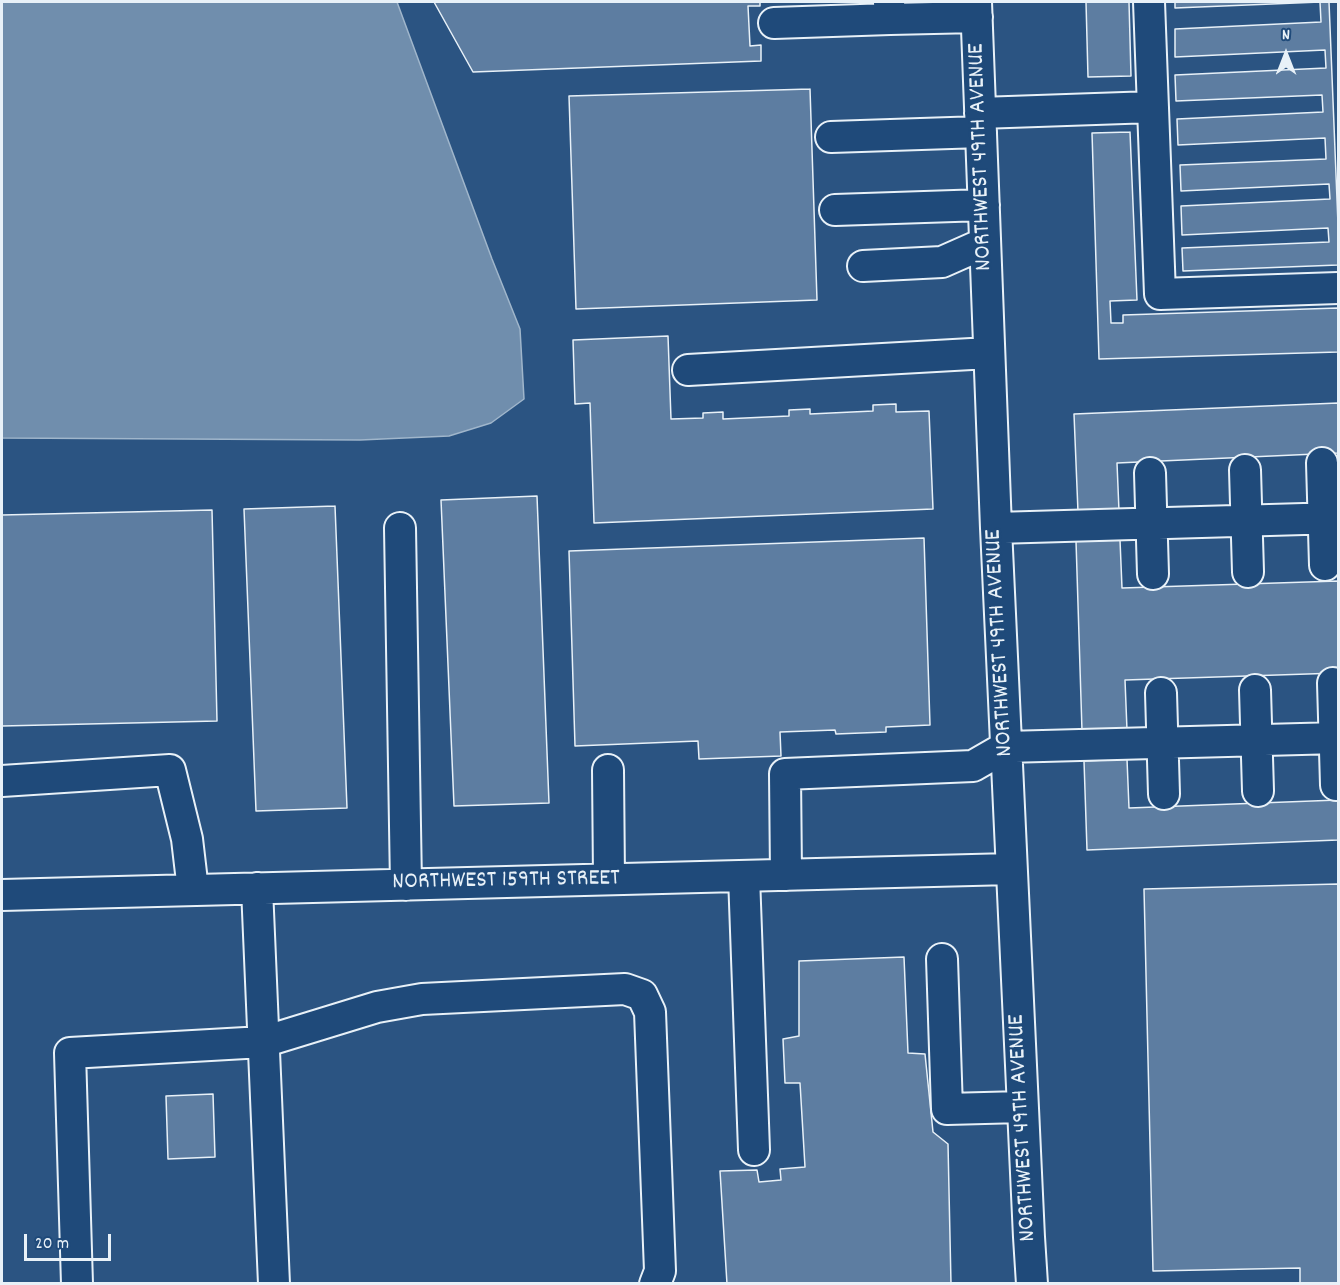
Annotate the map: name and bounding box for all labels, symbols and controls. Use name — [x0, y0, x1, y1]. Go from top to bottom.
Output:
north arrow — [1256, 24, 1316, 84]
text: N — [1282, 24, 1290, 47]
street label: NORTHWEST 49TH AVENUE — [964, 43, 1000, 271]
street label: NORTHWEST 49TH AVENUE — [981, 529, 1021, 757]
street label: NORTHWEST 159TH STREET — [392, 866, 620, 898]
street label: NORTHWEST 49TH AVENUE — [1004, 1014, 1044, 1242]
scale bar — [27, 1222, 114, 1260]
text: 20 m — [35, 1232, 69, 1257]

